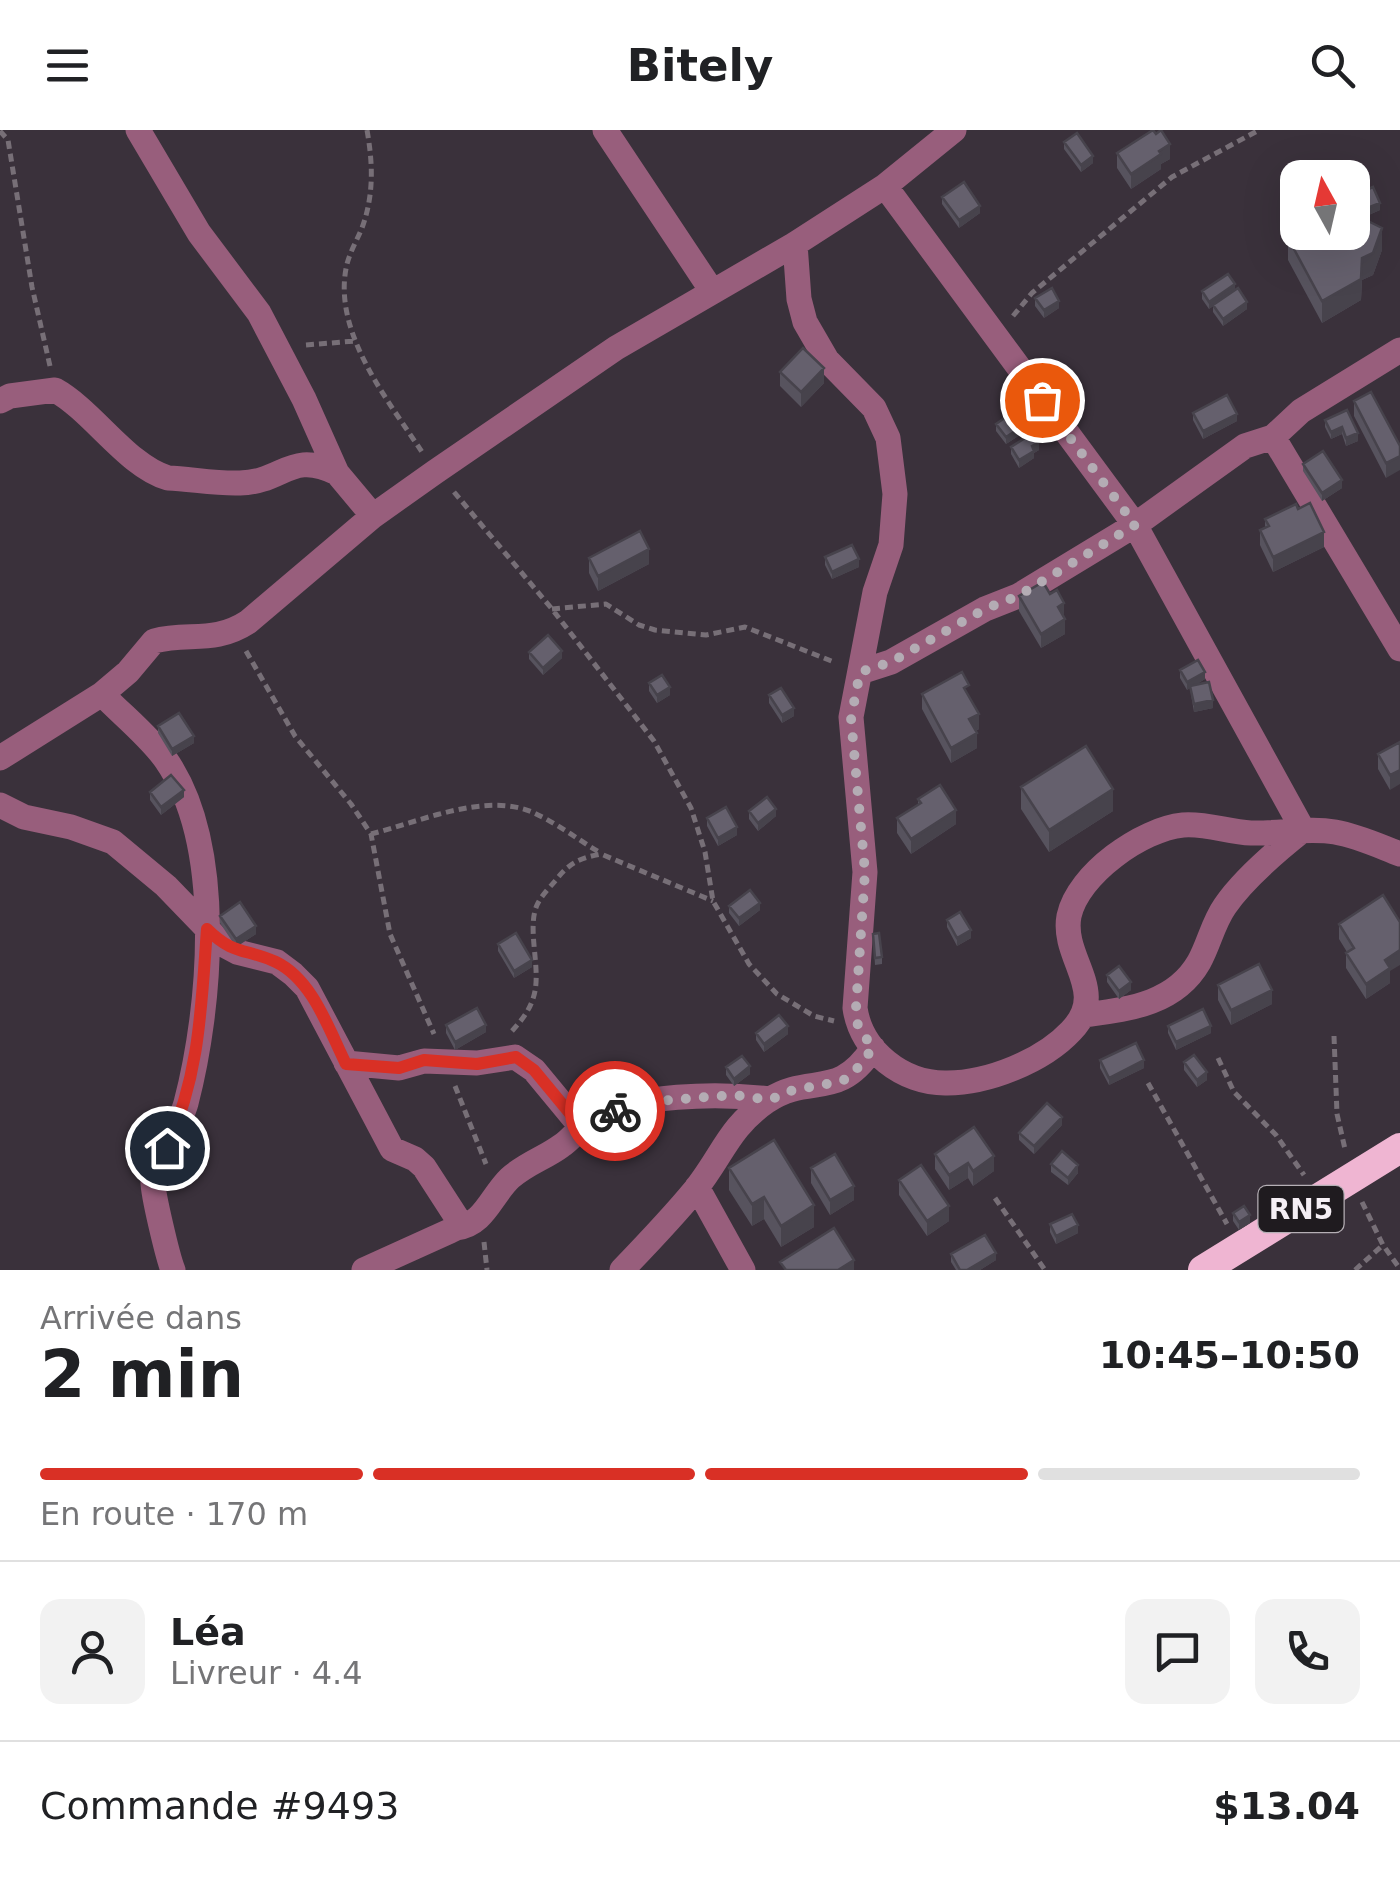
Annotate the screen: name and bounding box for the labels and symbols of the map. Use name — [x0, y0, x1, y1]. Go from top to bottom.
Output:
north arrow — [1280, 160, 1370, 250]
pin — [1000, 358, 1085, 443]
courier — [565, 1061, 665, 1161]
pin — [125, 1106, 210, 1191]
road number: RN5 — [1258, 1186, 1344, 1232]

